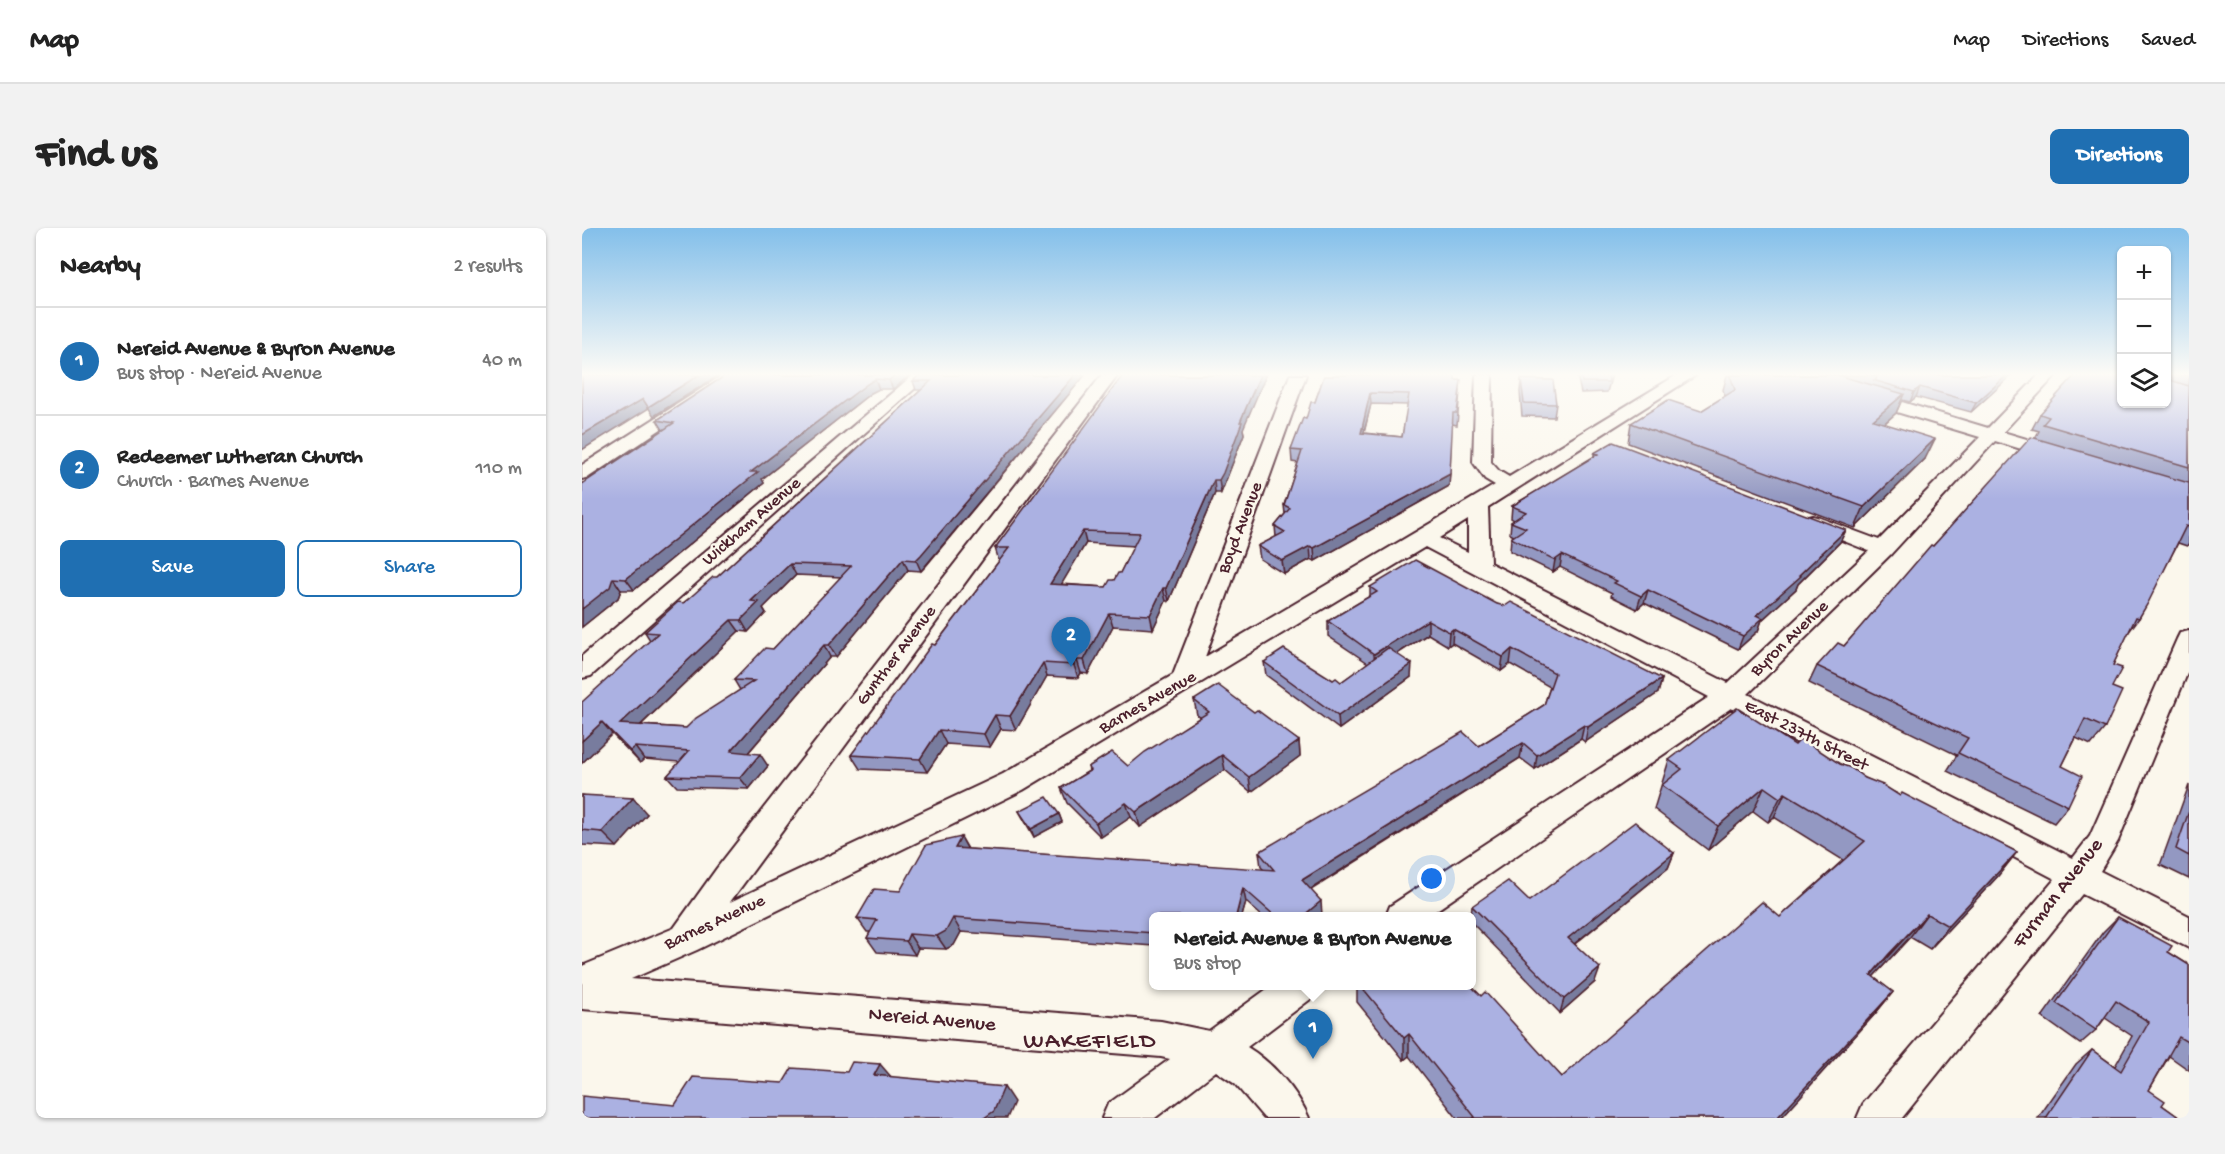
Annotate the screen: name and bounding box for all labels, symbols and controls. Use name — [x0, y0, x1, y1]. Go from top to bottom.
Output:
text: Map — [30, 25, 79, 58]
text: Map — [1953, 29, 1990, 54]
text: Directions — [2023, 29, 2108, 54]
text: Saved — [2141, 29, 2195, 54]
button: Directions — [2050, 129, 2189, 184]
text: Find us — [36, 132, 156, 181]
map controls — [2117, 246, 2171, 408]
button: + — [2117, 246, 2171, 300]
text: Nearby — [60, 252, 141, 283]
text: 2 results — [453, 256, 522, 279]
button: − — [2117, 300, 2171, 354]
text: Nereid Avenue & Byron Avenue — [117, 337, 395, 363]
text: 1 — [75, 350, 84, 373]
text: 40 m — [482, 350, 522, 373]
button: layers — [2117, 354, 2171, 408]
text: Bus stop · Nereid Avenue — [117, 363, 322, 386]
text: Redeemer Lutheran Church — [117, 445, 363, 471]
text: 2 — [75, 458, 84, 481]
text: 110 m — [476, 458, 522, 481]
text: Church · Barnes Avenue — [117, 471, 309, 494]
street label: Wickham Avenue — [698, 473, 806, 571]
street label: Boyd Avenue — [1214, 479, 1268, 578]
button: Save — [60, 540, 285, 597]
button: Share — [297, 540, 522, 597]
street label: Byron Avenue — [1746, 596, 1834, 682]
street label: Gunther Avenue — [853, 601, 942, 710]
pin: 2 — [1052, 618, 1090, 667]
street label: Barnes Avenue — [1095, 666, 1201, 740]
street label: East 237th Street — [1741, 696, 1873, 777]
street label: Furman Avenue — [2008, 833, 2110, 955]
your location — [1417, 864, 1446, 893]
street label: Barnes Avenue — [661, 890, 769, 956]
popup — [1149, 912, 1476, 990]
text: Nereid Avenue & Byron Avenue — [1174, 927, 1451, 953]
text: Bus stop — [1174, 953, 1241, 976]
street label: Nereid Avenue — [867, 1003, 998, 1039]
pin: 1 — [1294, 1010, 1332, 1059]
district label: WAKEFIELD — [1023, 1028, 1157, 1057]

